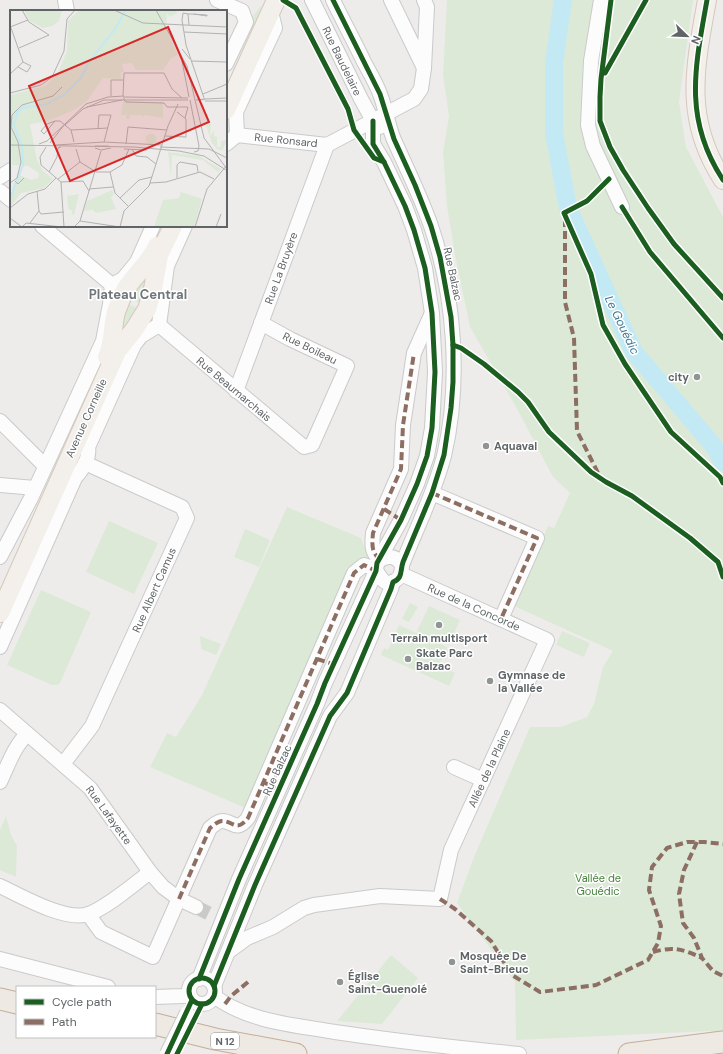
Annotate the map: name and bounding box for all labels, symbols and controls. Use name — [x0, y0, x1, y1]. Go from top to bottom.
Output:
inset map — [10, 10, 227, 227]
north arrow — [667, 16, 707, 56]
street label: Rue Baudelaire — [319, 24, 365, 98]
text: N — [688, 33, 704, 46]
street label: Rue Ronsard — [254, 130, 318, 150]
street label: Rue La Bruyère — [261, 230, 301, 306]
street label: Rue Balzac — [440, 246, 466, 302]
district label: Plateau Central — [89, 286, 187, 303]
water label: Le Gouédic — [601, 293, 643, 357]
street label: Rue Boileau — [281, 329, 339, 367]
street label: Rue Beaumarchais — [194, 354, 274, 424]
place label: city — [668, 370, 689, 384]
marker: city — [692, 372, 702, 382]
street label: Avenue Corneille — [62, 376, 110, 460]
place label: Aquaval — [494, 439, 537, 453]
marker: Aquaval — [481, 441, 491, 451]
street label: Rue Albert Camus — [129, 545, 179, 635]
street label: Rue de la Concorde — [425, 580, 523, 634]
marker: Terrain multisport — [434, 620, 444, 630]
place label: Terrain multisport — [391, 631, 488, 645]
place label: Skate Parc Balzac — [416, 646, 473, 673]
marker: Skate Parc Balzac — [403, 654, 413, 664]
place label: Gymnase de la Vallée — [498, 668, 566, 695]
marker: Gymnase de la Vallée — [485, 676, 495, 686]
street label: Allée de la Plaine — [465, 726, 513, 810]
street label: Rue Balzac — [260, 742, 294, 798]
street label: Rue Lafayette — [83, 783, 135, 847]
park label: Vallée de Gouédic — [575, 871, 621, 898]
place label: Mosquée De Saint-Brieuc — [460, 949, 529, 976]
marker: Mosquée De Saint-Brieuc — [447, 957, 457, 967]
place label: Église Saint-Guenolé — [348, 969, 427, 996]
marker: Église Saint-Guenolé — [335, 977, 345, 987]
legend — [16, 986, 156, 1038]
text: Cycle path — [52, 994, 112, 1010]
text: Path — [52, 1014, 77, 1030]
road number: N 12 — [211, 1033, 239, 1049]

